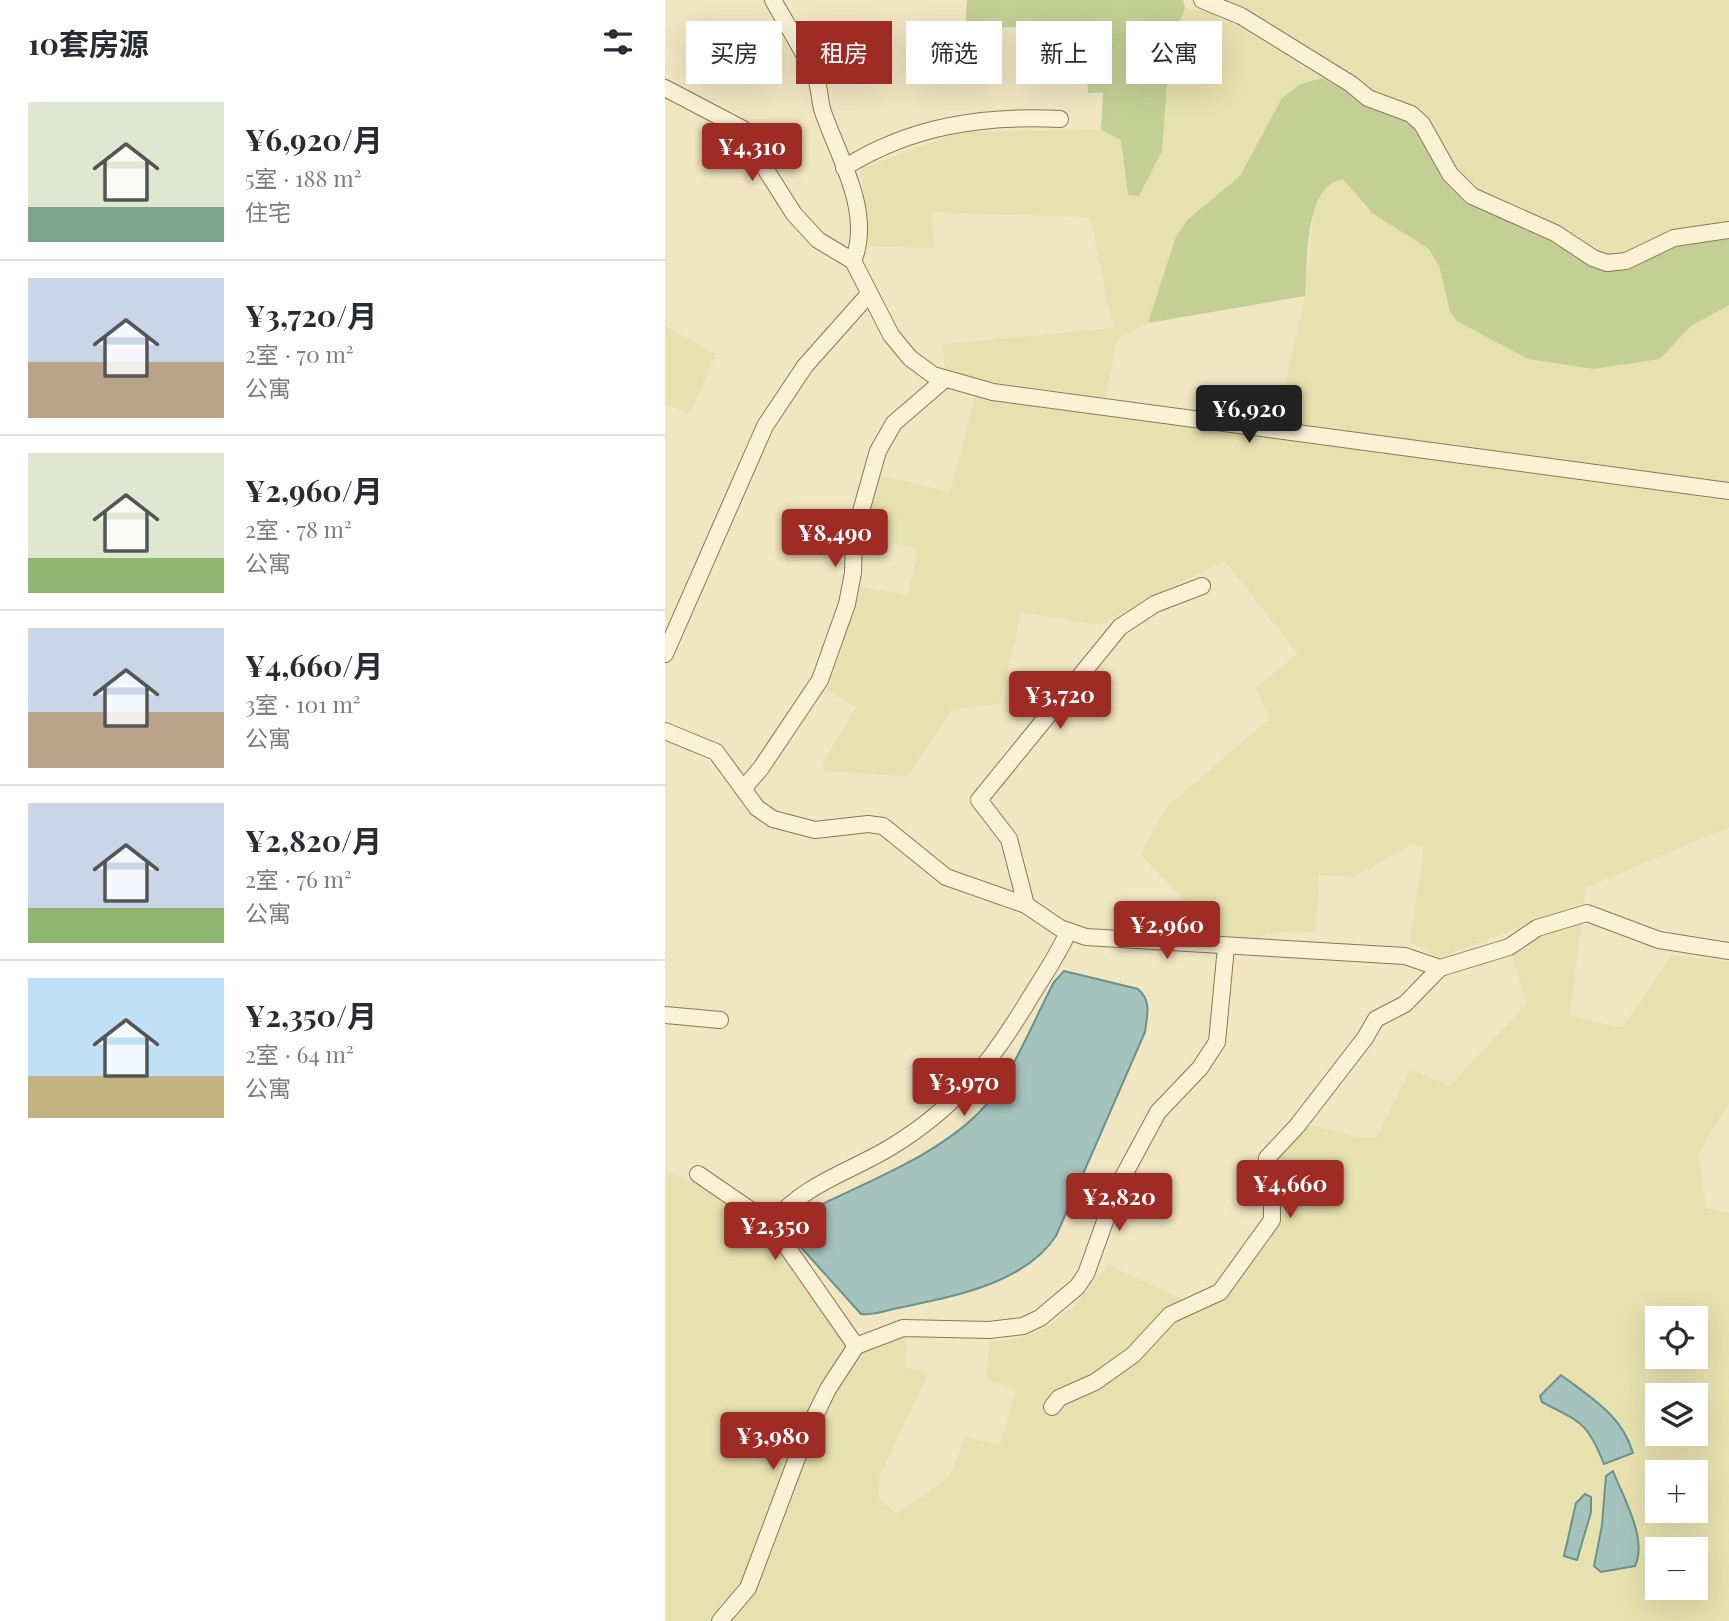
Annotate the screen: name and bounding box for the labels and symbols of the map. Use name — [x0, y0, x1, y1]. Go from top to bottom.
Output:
pin: ¥4,310 — [695, 124, 809, 183]
pin: ¥6,920 — [1192, 386, 1306, 445]
pin: ¥8,490 — [778, 510, 892, 569]
pin: ¥3,720 — [1003, 672, 1117, 731]
pin: ¥2,960 — [1110, 902, 1224, 961]
pin: ¥3,970 — [907, 1058, 1021, 1118]
pin: ¥4,660 — [1233, 1160, 1347, 1220]
pin: ¥2,820 — [1062, 1174, 1176, 1233]
pin: ¥2,350 — [718, 1202, 832, 1262]
pin: ¥3,980 — [716, 1412, 830, 1472]

